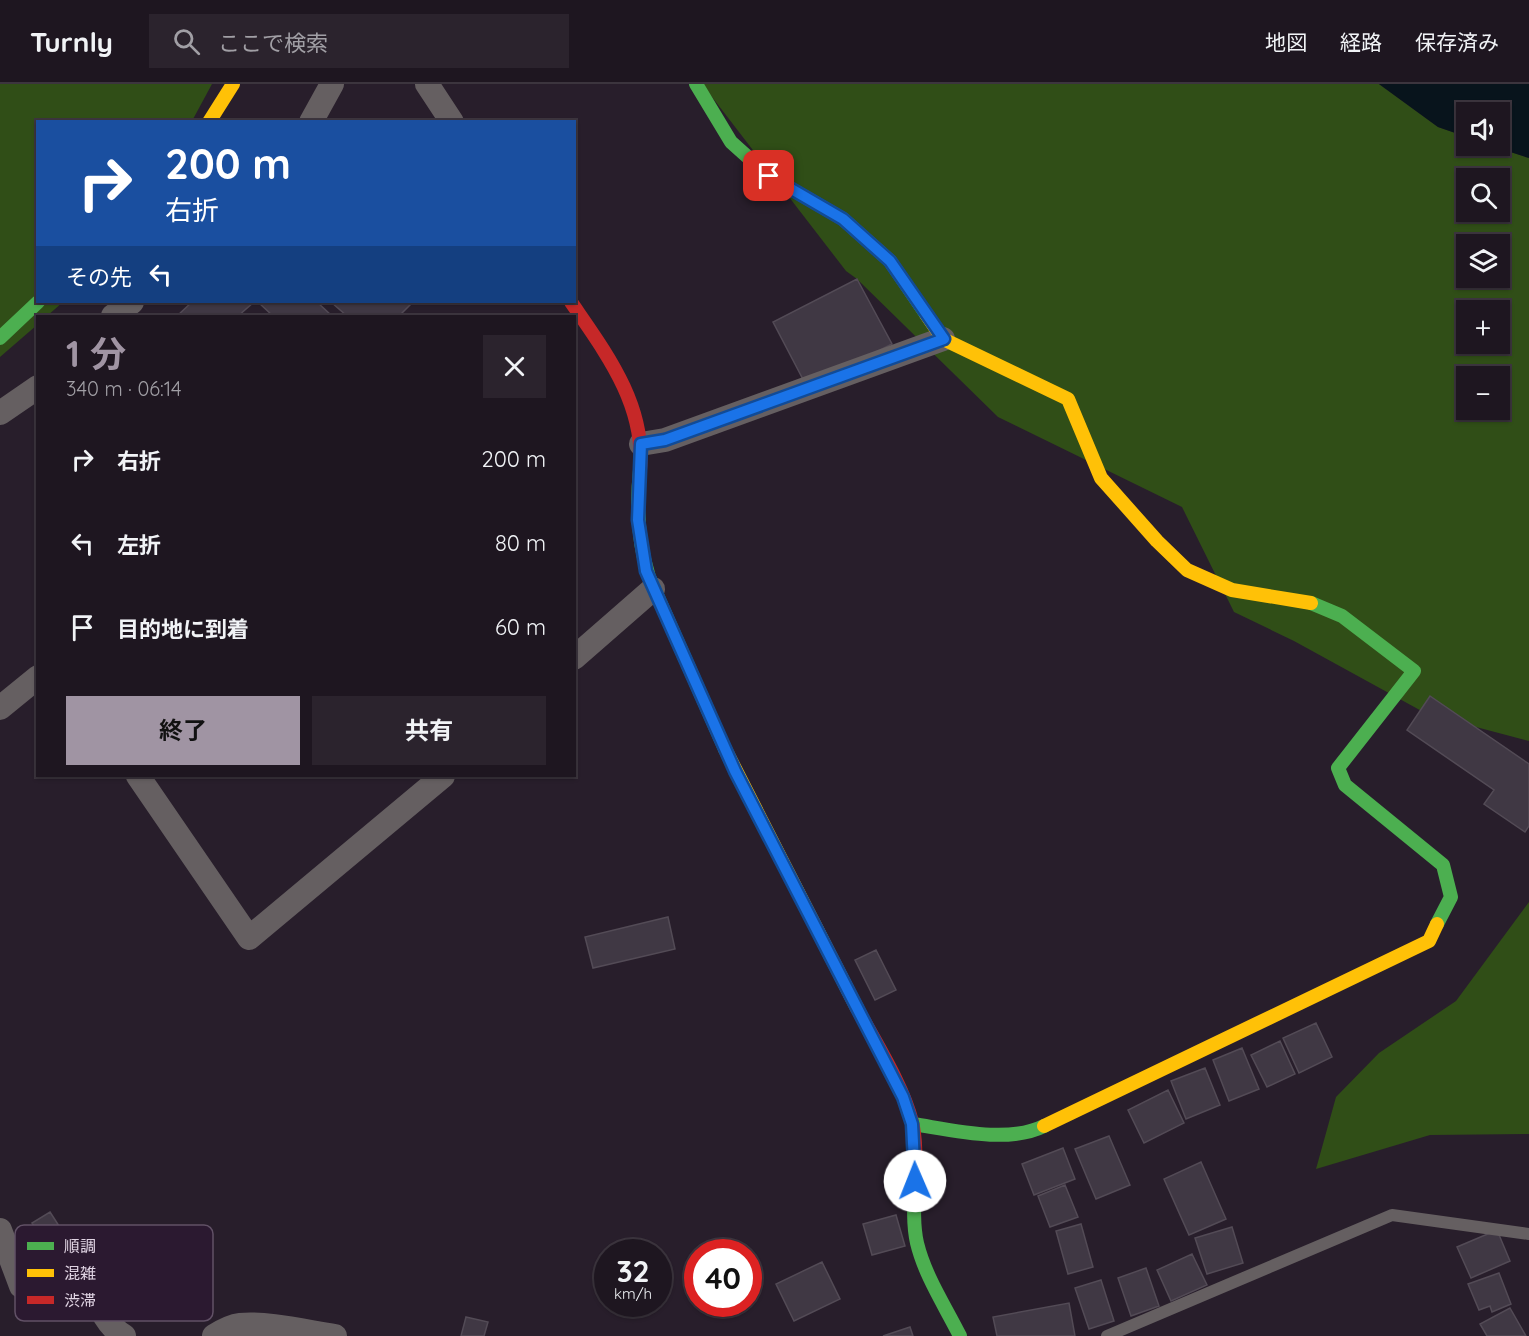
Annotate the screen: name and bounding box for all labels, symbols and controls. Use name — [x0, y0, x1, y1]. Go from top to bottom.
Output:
search box — [149, 14, 569, 68]
text: Turnly — [30, 24, 113, 59]
icon: search — [170, 25, 203, 58]
text: ここで検索 — [218, 29, 328, 57]
text: 地図 — [1265, 29, 1307, 55]
text: 経路 — [1340, 29, 1382, 55]
text: 保存済み — [1415, 29, 1499, 55]
map controls — [1456, 102, 1510, 420]
button: sound — [1456, 102, 1510, 156]
text: 200 m — [165, 137, 291, 190]
icon: right — [66, 144, 144, 222]
pin — [743, 150, 794, 201]
icon: arrive — [752, 159, 785, 192]
button: search — [1456, 168, 1510, 222]
text: 右折 — [165, 193, 219, 227]
button: layers — [1456, 234, 1510, 288]
icon: left — [144, 258, 177, 291]
text: その先 — [66, 263, 132, 291]
button: + — [1456, 300, 1510, 354]
text: 1 分 — [66, 331, 126, 376]
button: close — [483, 335, 546, 398]
button: − — [1456, 366, 1510, 420]
text: 340 m · 06:14 — [66, 376, 181, 401]
icon: right — [66, 443, 99, 476]
text: 200 m — [482, 445, 546, 473]
text: 右折 — [117, 447, 161, 475]
icon: left — [66, 527, 99, 560]
text: 80 m — [495, 529, 546, 557]
text: 左折 — [117, 531, 161, 559]
icon: arrive — [66, 611, 99, 644]
text: 60 m — [495, 613, 546, 641]
text: 目的地に到着 — [117, 615, 249, 643]
button: 終了 — [66, 696, 300, 765]
button: 共有 — [312, 696, 546, 765]
position arrow — [883, 1149, 947, 1213]
legend — [15, 1225, 213, 1321]
text: 順調 — [64, 1236, 96, 1256]
speed limit sign: 40 — [684, 1239, 762, 1317]
text: 32 — [616, 1252, 650, 1290]
text: 混雑 — [64, 1263, 96, 1283]
text: km/h — [614, 1284, 652, 1303]
text: 渋滞 — [64, 1290, 96, 1310]

